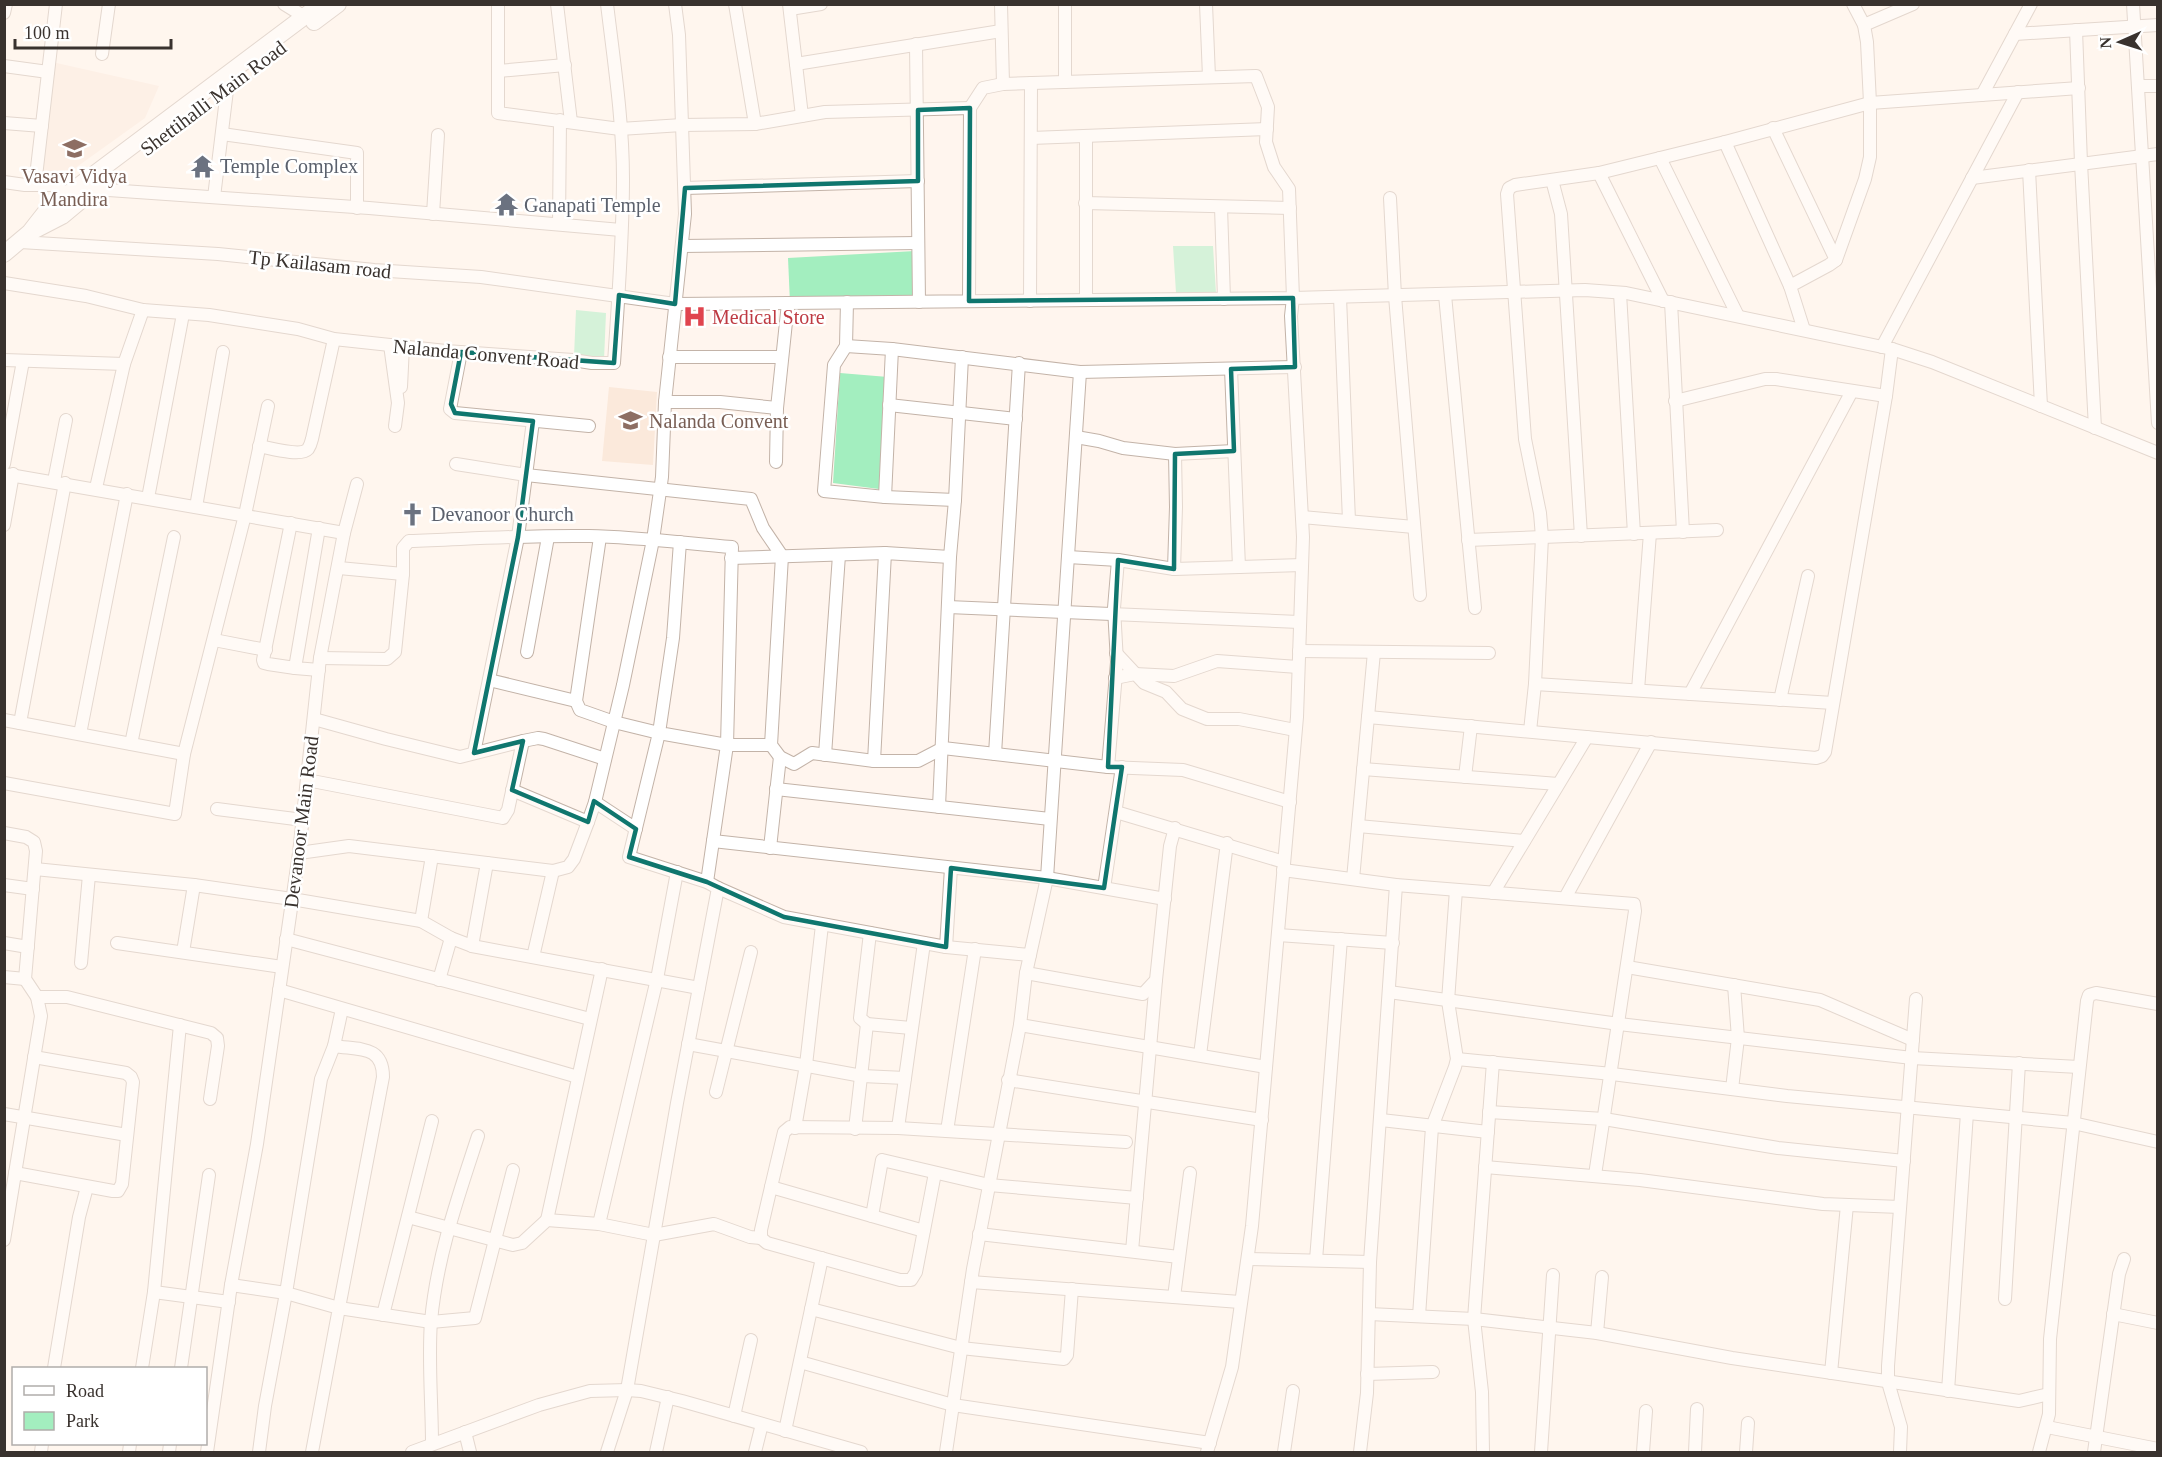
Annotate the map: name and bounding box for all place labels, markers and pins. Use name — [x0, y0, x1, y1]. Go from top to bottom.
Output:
school or university icon: Vasavi Vidya Mandira — [61, 135, 87, 161]
temple icon: Temple Complex — [189, 153, 215, 179]
place label: Temple Complex — [220, 155, 358, 178]
place label: Vasavi Vidya Mandira — [21, 165, 127, 210]
temple icon: Ganapati Temple — [493, 192, 519, 218]
place label: Ganapati Temple — [524, 194, 661, 217]
hospital icon: Medical Store — [681, 304, 707, 330]
place label: Medical Store — [712, 306, 825, 328]
school or university icon: Nalanda Convent — [618, 408, 644, 434]
place label: Nalanda Convent — [649, 410, 789, 432]
church icon: Devanoor Church — [400, 501, 426, 527]
place label: Devanoor Church — [431, 503, 574, 525]

